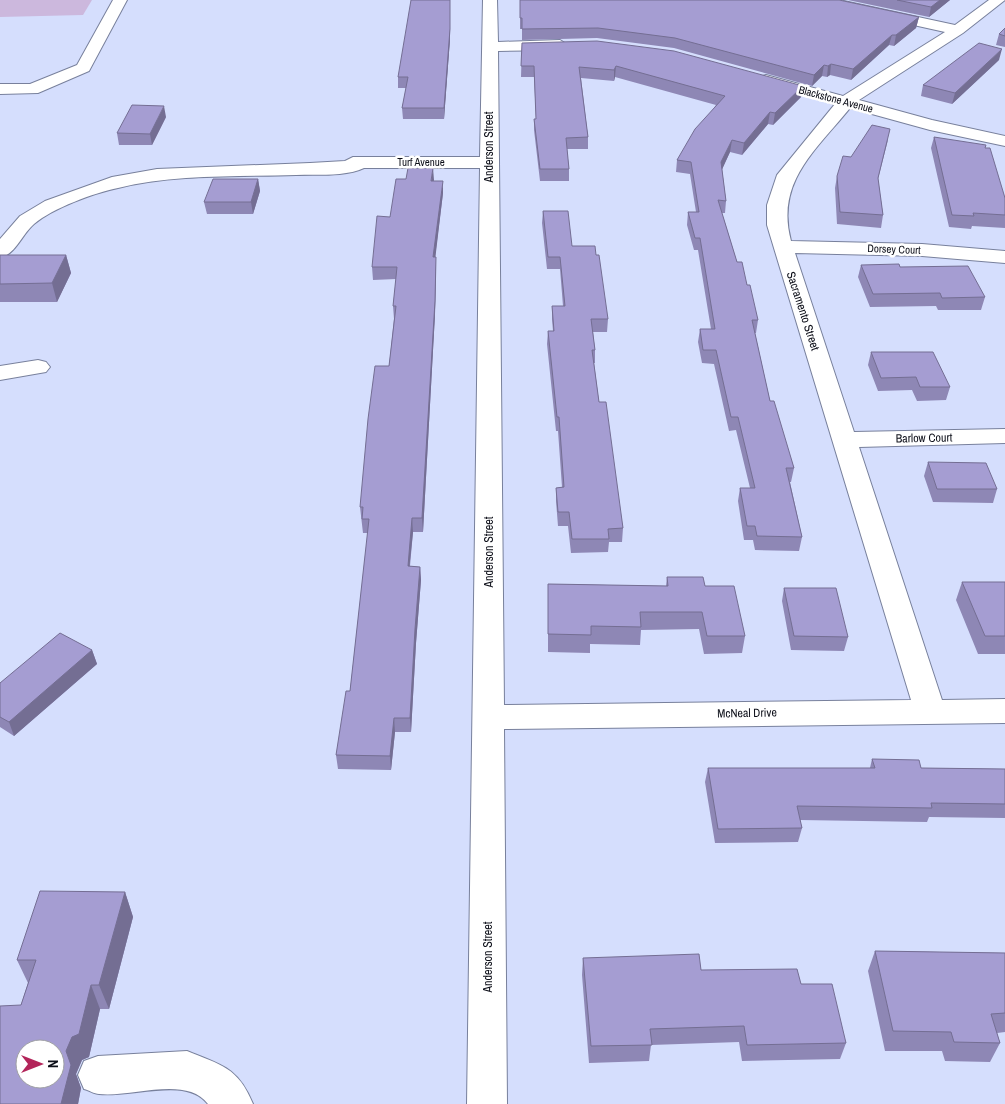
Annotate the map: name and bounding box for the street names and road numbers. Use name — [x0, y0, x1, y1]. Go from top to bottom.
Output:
street label: Blackstone Avenue — [797, 82, 875, 116]
street label: Anderson Street — [481, 111, 497, 184]
street label: Turf Avenue — [397, 155, 445, 169]
street label: Dorsey Court — [867, 241, 921, 257]
street label: Sacramento Street — [783, 270, 823, 353]
street label: Barlow Court — [895, 430, 953, 446]
street label: Anderson Street — [481, 516, 497, 589]
street label: McNeal Drive — [717, 704, 777, 722]
street label: Anderson Street — [480, 921, 496, 994]

